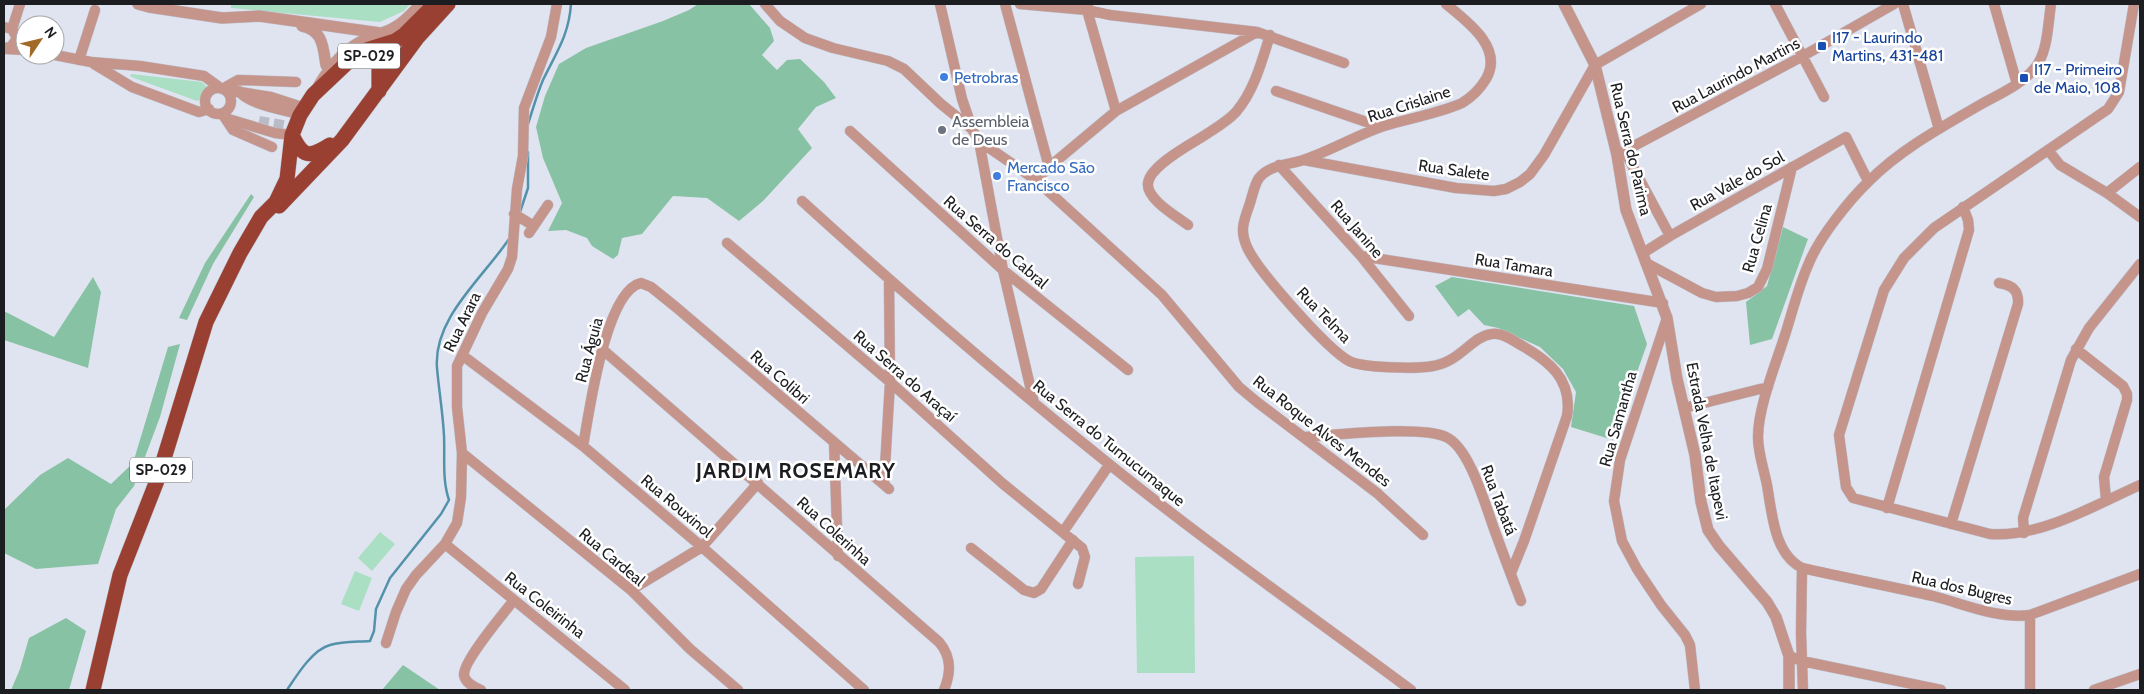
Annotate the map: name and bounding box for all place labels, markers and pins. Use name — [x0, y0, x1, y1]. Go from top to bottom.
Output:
place label: I17 - Laurindo Martins, 431-481 — [1832, 28, 1943, 65]
marker: I17 - Laurindo Martins, 431-481 — [1816, 40, 1828, 52]
place label: I17 - Primeiro de Maio, 108 — [2034, 60, 2122, 97]
place label: Petrobras — [954, 68, 1019, 87]
marker: Petrobras — [938, 71, 950, 83]
marker: I17 - Primeiro de Maio, 108 — [2018, 72, 2030, 84]
place label: Assembleia de Deus — [952, 112, 1029, 149]
marker: Assembleia de Deus — [936, 124, 948, 136]
place label: Mercado São Francisco — [1007, 158, 1095, 195]
marker: Mercado São Francisco — [991, 170, 1003, 182]

